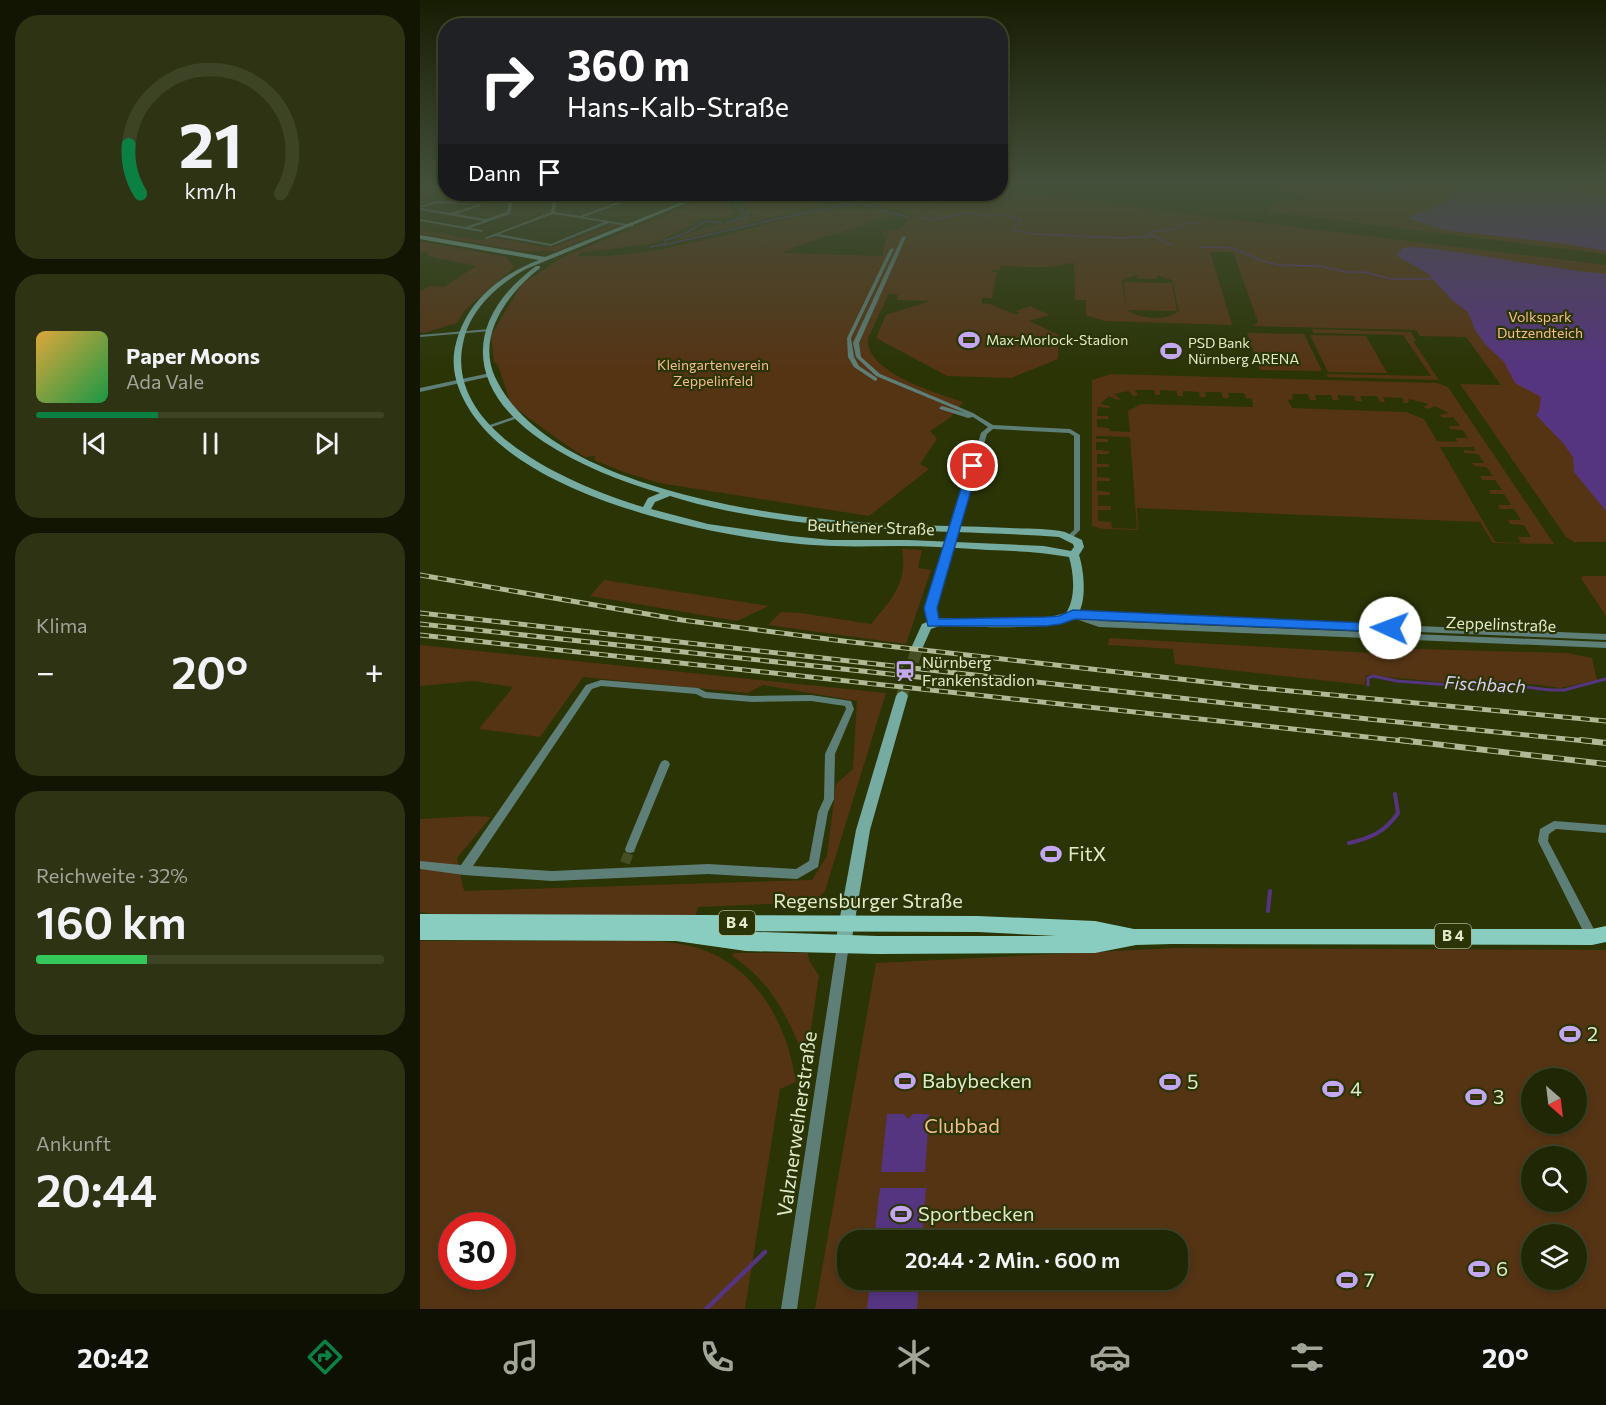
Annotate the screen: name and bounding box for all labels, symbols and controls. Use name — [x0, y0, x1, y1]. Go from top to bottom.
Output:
text: 360 m — [567, 38, 690, 90]
icon: right — [468, 42, 546, 120]
text: Hans-Kalb-Straße — [567, 90, 789, 123]
text: 21 — [178, 105, 242, 181]
icon: arrive — [533, 156, 566, 189]
text: Dann — [468, 159, 521, 186]
text: km/h — [184, 177, 236, 203]
park label: Volkspark Dutzendteich — [1497, 308, 1583, 341]
sports icon: Max-Morlock-Stadion — [957, 328, 981, 352]
place label: Max-Morlock-Stadion — [986, 331, 1128, 348]
place label: PSD Bank Nürnberg ARENA — [1188, 334, 1299, 367]
sports icon: PSD Bank Nürnberg ARENA — [1159, 339, 1183, 363]
text: Paper Moons — [126, 342, 260, 369]
park label: Kleingartenverein Zeppelinfeld — [657, 356, 769, 389]
text: Ada Vale — [126, 369, 204, 393]
icon: previous — [78, 427, 111, 460]
icon: pause — [194, 427, 227, 460]
icon: next — [310, 427, 343, 460]
pin — [947, 440, 998, 491]
icon: arrive — [956, 449, 989, 482]
street label: Beuthener Straße — [807, 515, 935, 538]
position arrow — [1358, 596, 1422, 660]
street label: Zeppelinstraße — [1446, 612, 1557, 635]
text: Klima — [36, 613, 88, 637]
text: 20° — [171, 643, 248, 698]
text: − — [36, 650, 55, 691]
text: + — [365, 650, 384, 691]
place label: Nürnberg Frankenstadion — [922, 652, 1035, 689]
station icon: Nürnberg Frankenstadion — [893, 659, 917, 683]
water label: Fischbach — [1444, 671, 1526, 697]
place label: FitX — [1068, 841, 1106, 865]
sports icon: FitX — [1039, 842, 1063, 866]
text: Reichweite · 32% — [36, 863, 188, 887]
street label: Regensburger Straße — [773, 888, 963, 912]
text: 160 km — [36, 893, 187, 948]
road number: B 4 — [719, 911, 755, 935]
road number: B 4 — [1435, 924, 1471, 948]
place label: 2 — [1587, 1021, 1598, 1045]
sports icon: 2 — [1558, 1022, 1582, 1046]
street label: Valznerweiherstraße — [771, 1029, 821, 1218]
place label: Babybecken — [922, 1068, 1032, 1092]
north arrow — [1521, 1068, 1587, 1134]
map controls — [1521, 1068, 1587, 1290]
sports icon: Babybecken — [893, 1069, 917, 1093]
place label: 5 — [1187, 1069, 1199, 1093]
sports icon: 5 — [1158, 1070, 1182, 1094]
place label: 4 — [1350, 1076, 1362, 1100]
sports icon: 4 — [1321, 1077, 1345, 1101]
place label: 3 — [1493, 1084, 1504, 1108]
sports icon: 3 — [1464, 1085, 1488, 1109]
park label: Clubbad — [924, 1113, 1000, 1137]
text: Ankunft — [36, 1131, 111, 1155]
button: search — [1521, 1146, 1587, 1212]
text: 20:44 — [36, 1161, 157, 1216]
place label: Sportbecken — [918, 1201, 1034, 1225]
sports icon: Sportbecken — [889, 1202, 913, 1226]
speed limit sign: 30 — [438, 1212, 516, 1290]
button: layers — [1521, 1224, 1587, 1290]
text: 20:44 · 2 Min. · 600 m — [905, 1246, 1120, 1273]
place label: 6 — [1496, 1256, 1508, 1280]
sports icon: 6 — [1467, 1257, 1491, 1281]
place label: 7 — [1364, 1267, 1375, 1291]
sports icon: 7 — [1335, 1268, 1359, 1292]
icon: directions — [304, 1336, 346, 1378]
icon: music — [500, 1336, 542, 1378]
icon: phone — [696, 1336, 738, 1378]
icon: climate — [893, 1336, 935, 1378]
icon: car — [1089, 1336, 1131, 1378]
icon: filters — [1286, 1336, 1328, 1378]
text: 20:42 — [77, 1341, 149, 1374]
text: 20° — [1482, 1341, 1529, 1374]

